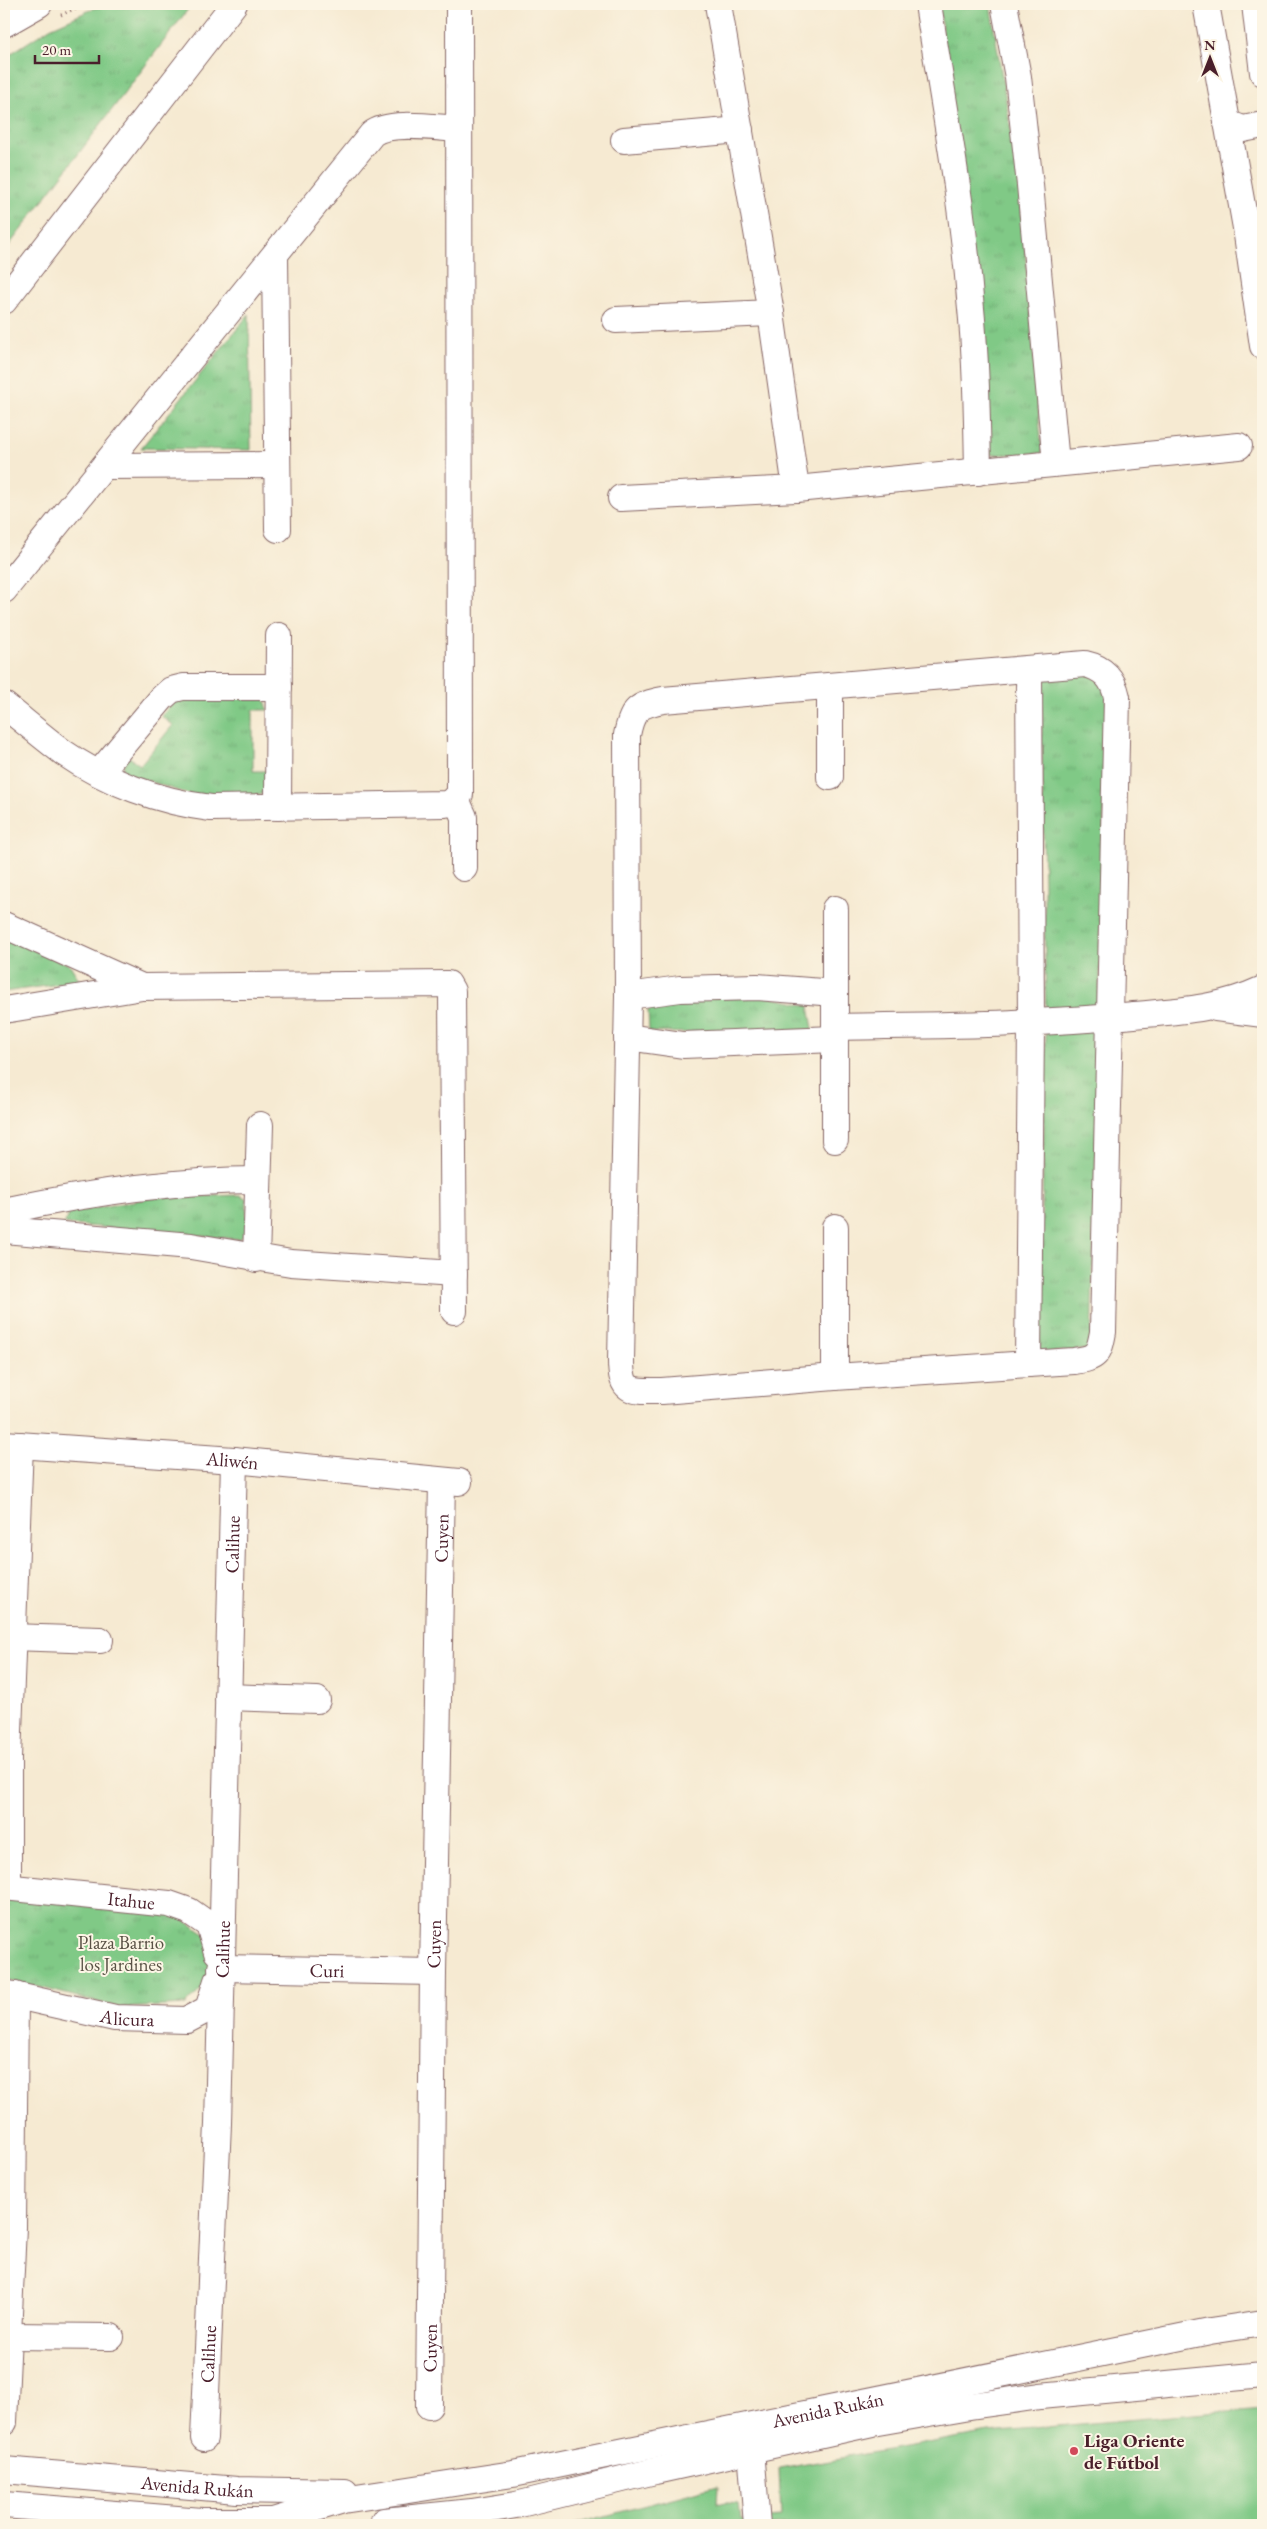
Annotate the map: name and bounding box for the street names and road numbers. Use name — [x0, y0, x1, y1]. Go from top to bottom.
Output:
street label: Aliwén — [204, 1446, 260, 1475]
street label: Cuyen — [429, 1513, 454, 1563]
street label: Calihue — [219, 1515, 246, 1574]
street label: Itahue — [106, 1886, 156, 1915]
street label: Cuyen — [421, 1919, 447, 1969]
street label: Calihue — [210, 1920, 236, 1978]
street label: Curi — [309, 1958, 345, 1983]
street label: Alicura — [97, 2003, 155, 2032]
street label: Cuyen — [417, 2323, 443, 2373]
street label: Calihue — [194, 2325, 222, 2383]
street label: Avenida Rukán — [769, 2386, 886, 2434]
street label: Avenida Rukán — [139, 2470, 254, 2503]

